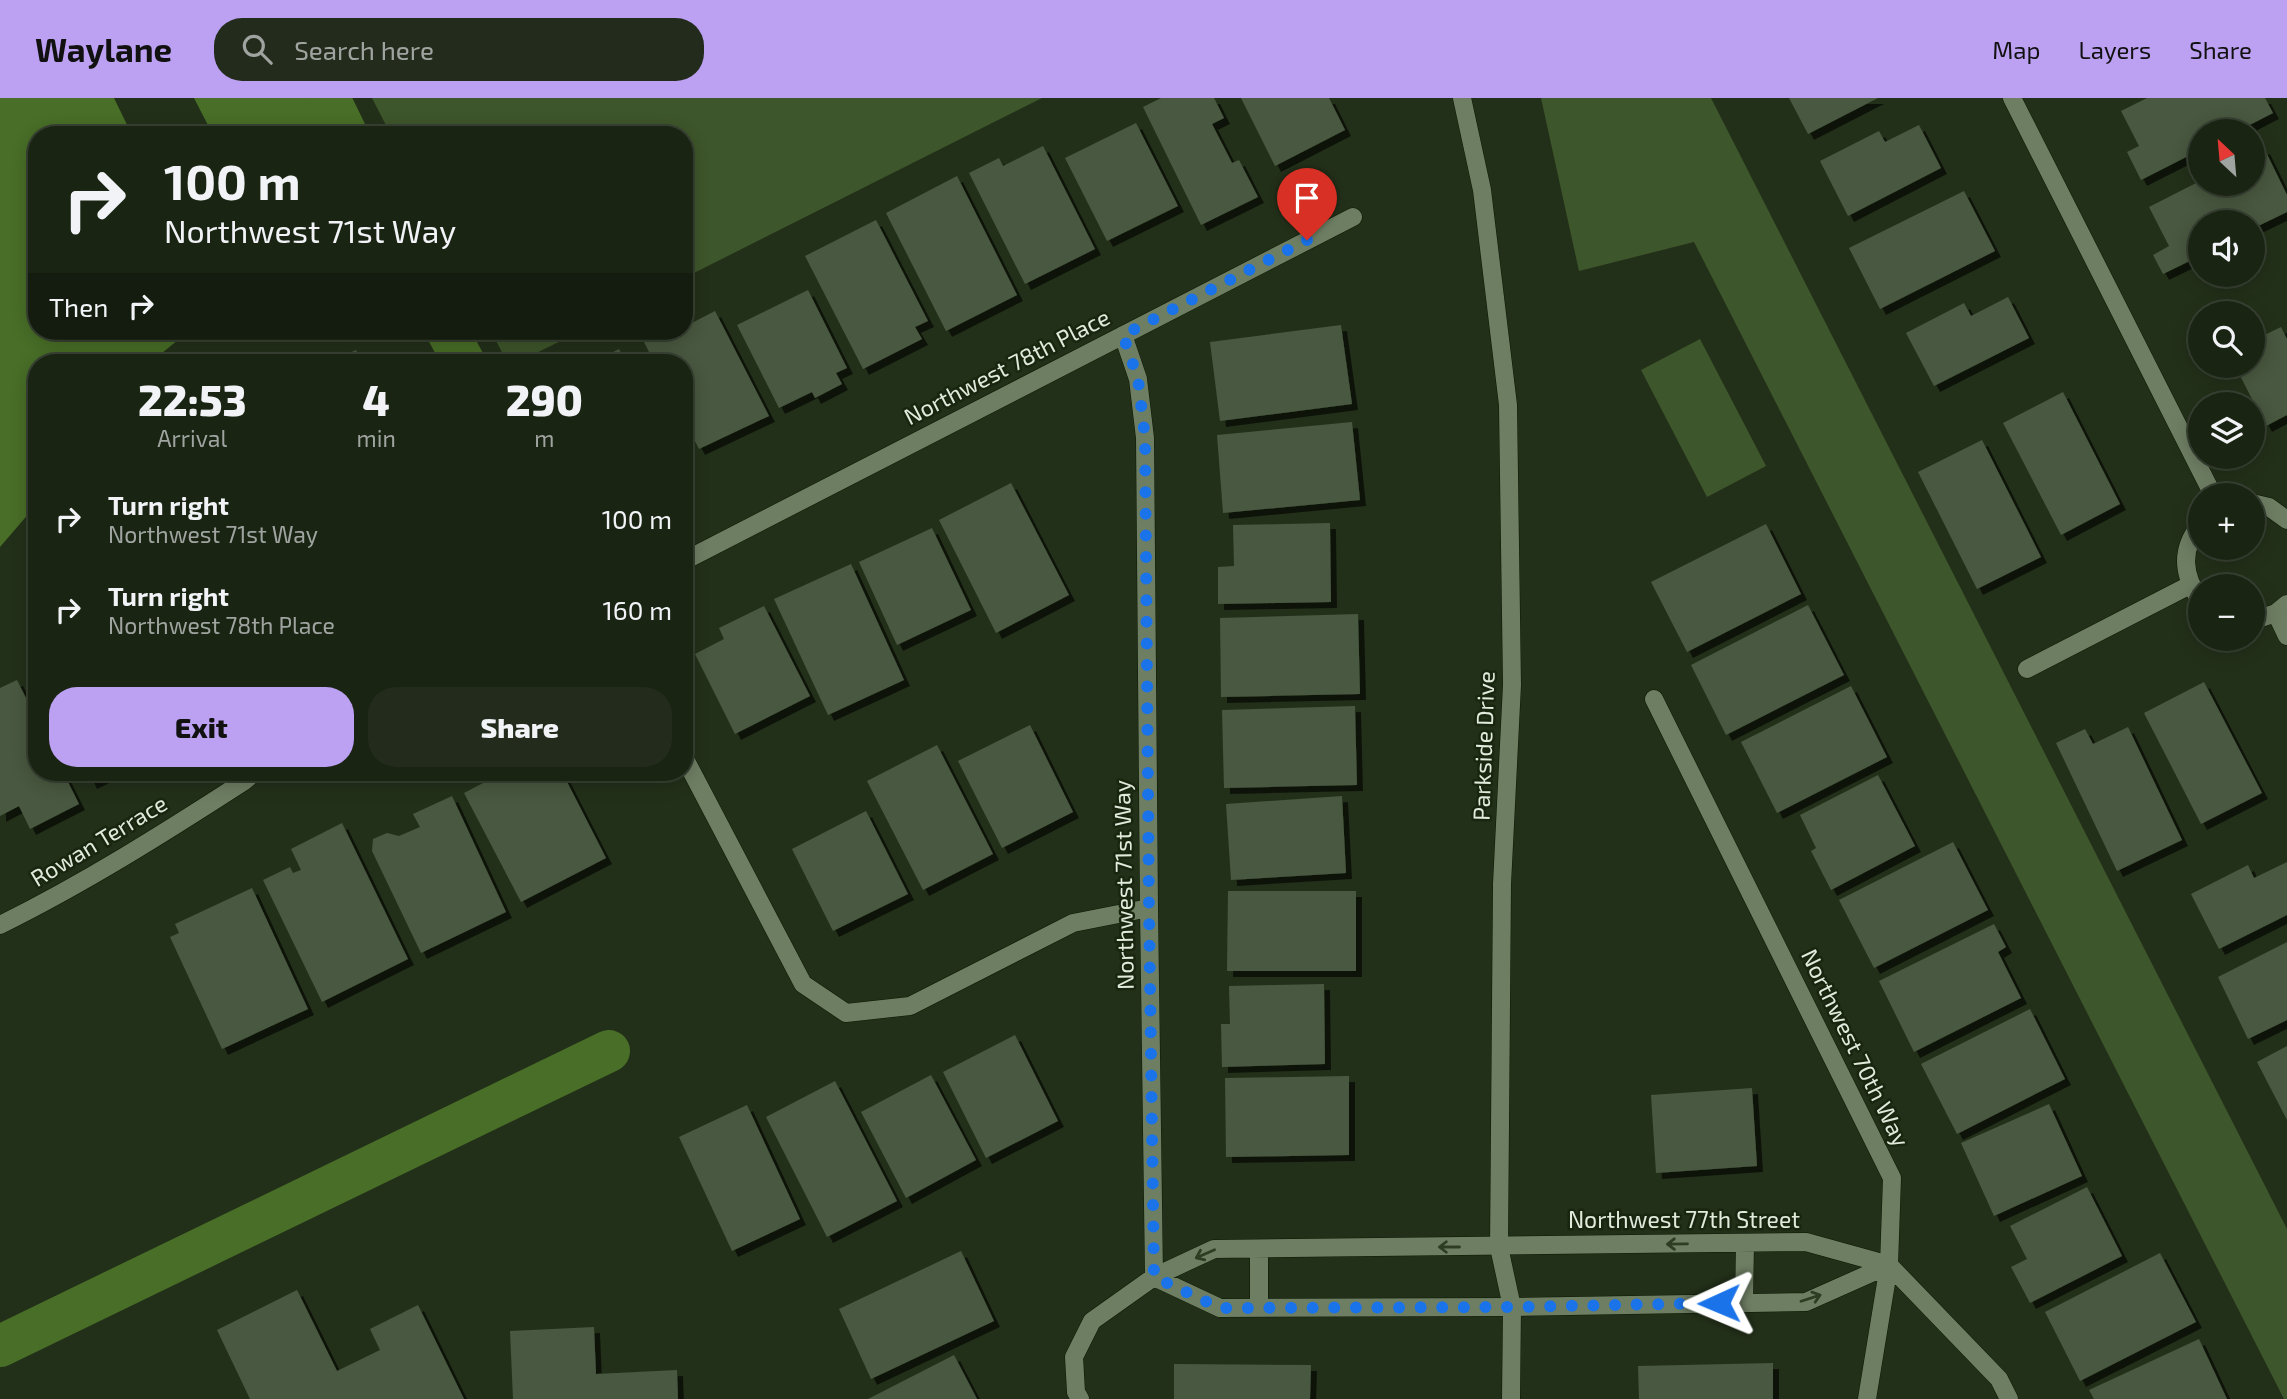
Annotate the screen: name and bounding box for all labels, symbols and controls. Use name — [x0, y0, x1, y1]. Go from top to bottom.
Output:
search box — [214, 18, 704, 81]
text: Waylane — [35, 29, 172, 69]
icon: search — [238, 30, 276, 68]
text: Search here — [294, 34, 434, 65]
text: Map — [1992, 35, 2040, 64]
text: Layers — [2078, 35, 2151, 64]
text: Share — [2189, 35, 2252, 64]
north arrow — [2188, 119, 2264, 196]
map controls — [2188, 119, 2265, 651]
text: 100 m — [164, 151, 301, 210]
icon: right — [49, 154, 140, 245]
pin — [1277, 168, 1337, 240]
icon: arrive — [1288, 179, 1326, 217]
button: sound — [2188, 210, 2265, 287]
text: Northwest 71st Way — [164, 211, 456, 249]
icon: right — [122, 287, 160, 325]
text: Then — [49, 291, 108, 322]
button: search — [2188, 301, 2265, 378]
street label: Northwest 78th Place — [899, 302, 1114, 430]
text: 22:53 — [138, 374, 247, 424]
text: 4 — [363, 374, 390, 424]
text: 290 — [506, 374, 583, 424]
button: layers — [2188, 392, 2265, 469]
text: Arrival — [157, 424, 227, 452]
text: min — [357, 424, 396, 452]
text: m — [534, 424, 554, 452]
button: + — [2188, 483, 2265, 560]
text: Turn right — [108, 489, 229, 520]
icon: right — [49, 500, 87, 538]
text: 100 m — [602, 503, 672, 534]
text: Northwest 71st Way — [108, 520, 318, 548]
button: − — [2188, 574, 2265, 651]
text: Turn right — [108, 580, 229, 611]
icon: right — [49, 591, 87, 629]
text: 160 m — [603, 594, 672, 625]
text: Northwest 78th Place — [108, 611, 335, 639]
street label: Parkside Drive — [1466, 671, 1500, 821]
button: Exit — [49, 687, 354, 767]
button: Share — [368, 687, 672, 767]
street label: Northwest 71st Way — [1107, 780, 1139, 990]
street label: Rowan Terrace — [25, 788, 172, 892]
street label: Northwest 70th Way — [1796, 944, 1916, 1151]
street label: Northwest 77th Street — [1568, 1205, 1800, 1233]
one-way arrow — [1665, 1237, 1688, 1251]
one-way arrow — [1438, 1240, 1461, 1254]
one-way arrow — [1194, 1248, 1216, 1261]
position arrow — [1682, 1266, 1756, 1340]
one-way arrow — [1800, 1291, 1821, 1303]

